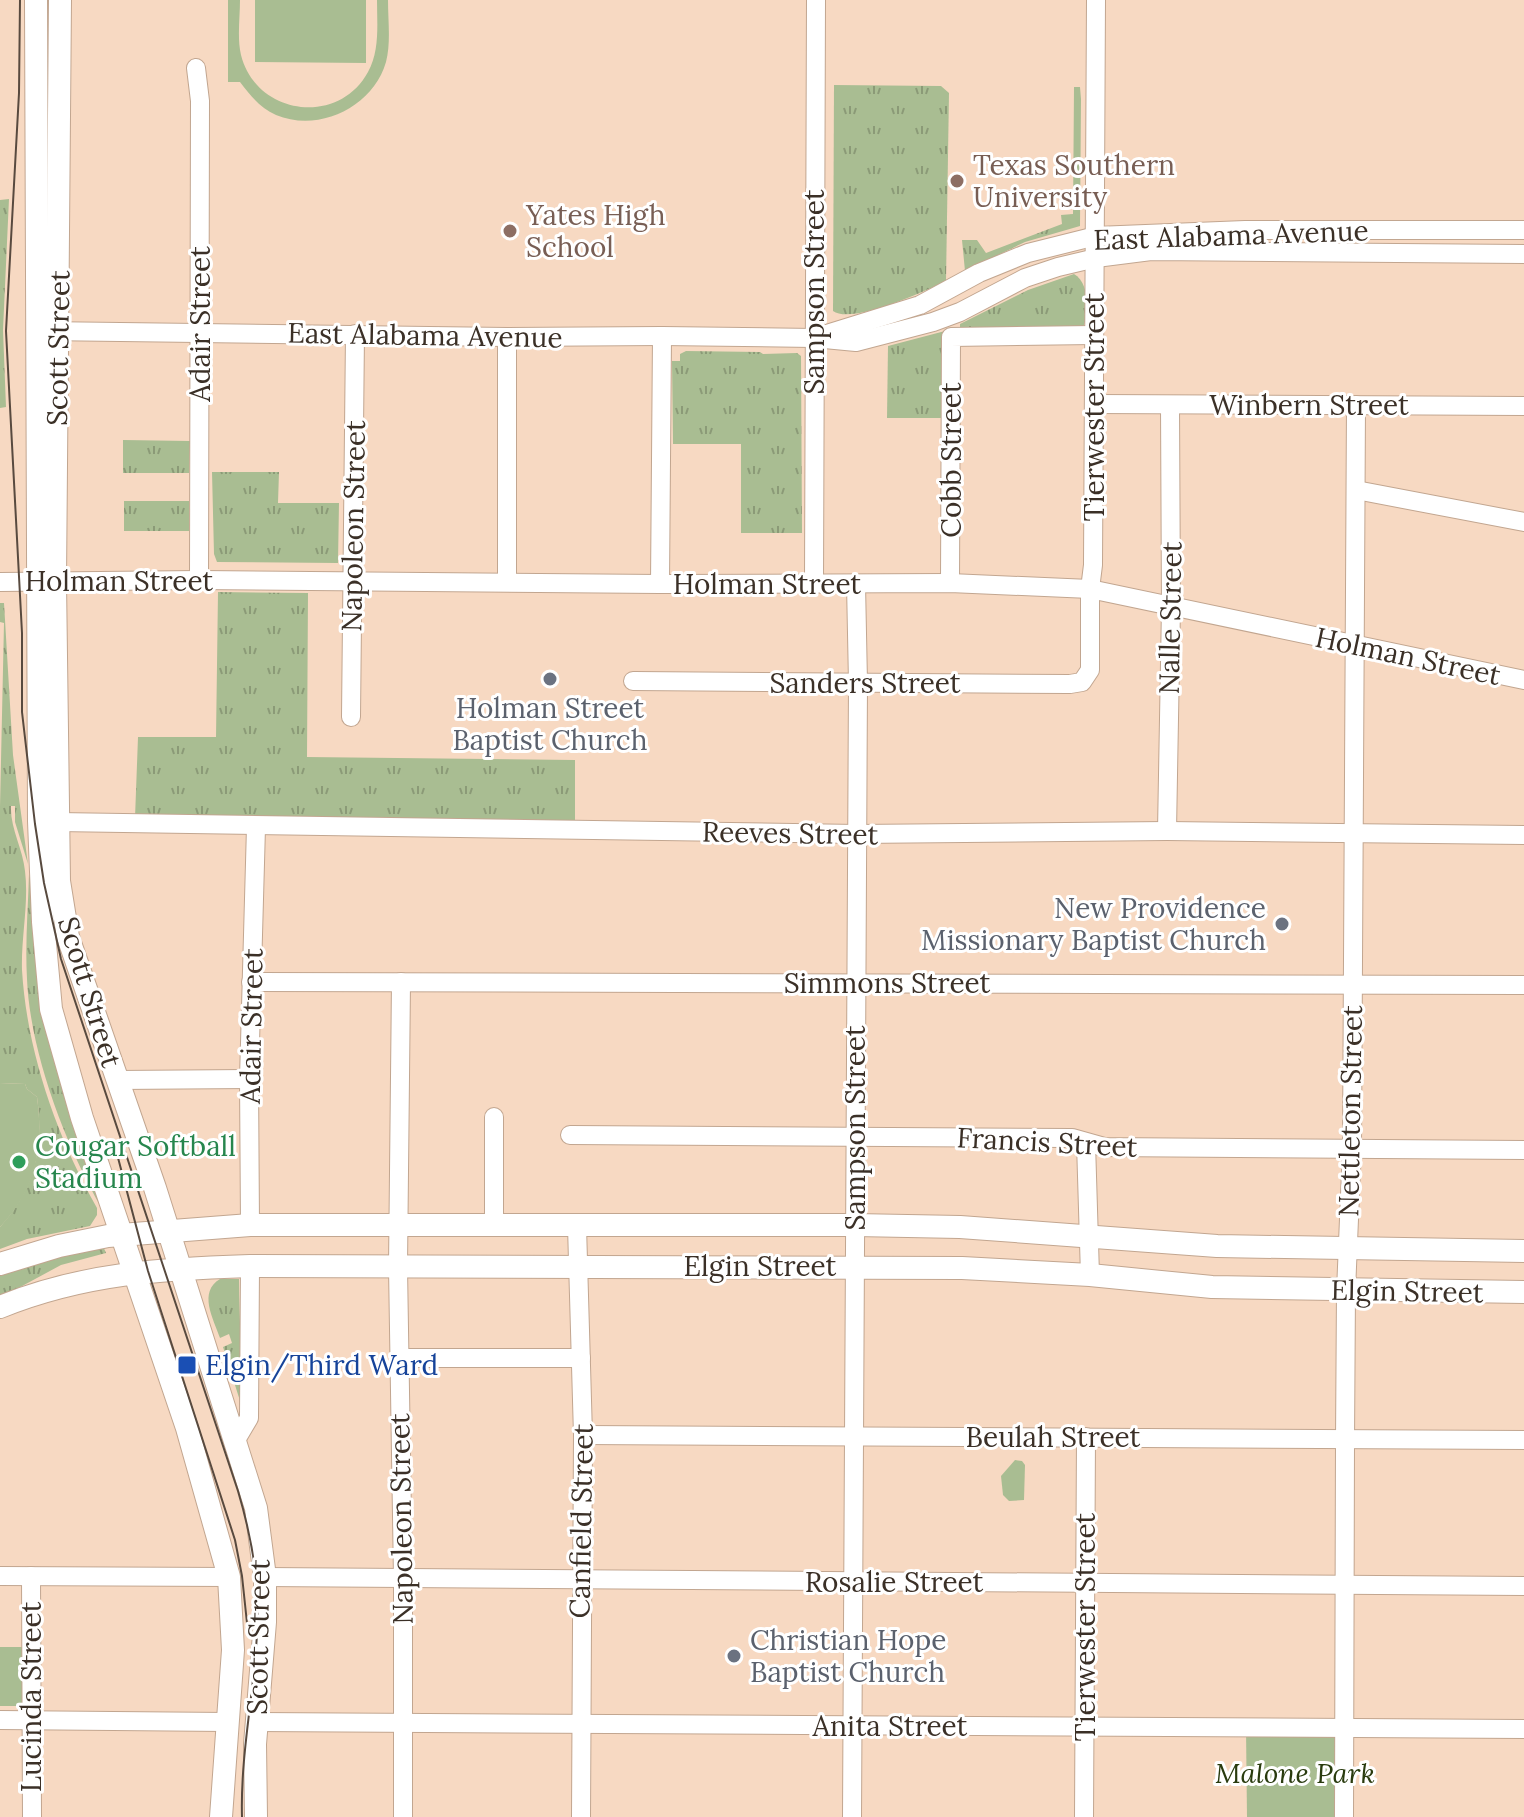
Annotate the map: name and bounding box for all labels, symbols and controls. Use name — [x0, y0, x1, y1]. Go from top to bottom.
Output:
place label: Texas Southern University — [973, 147, 1175, 215]
marker: Texas Southern University — [948, 172, 966, 190]
street label: Sampson Street — [796, 189, 832, 395]
place label: Yates High School — [525, 197, 665, 265]
street label: East Alabama Avenue — [1093, 212, 1369, 258]
marker: Yates High School — [501, 222, 519, 240]
street label: Adair Street — [182, 246, 218, 403]
street label: Scott Street — [39, 270, 77, 426]
street label: Tierwester Street — [1076, 293, 1112, 521]
street label: East Alabama Avenue — [287, 315, 563, 355]
street label: Cobb Street — [933, 382, 969, 538]
street label: Winbern Street — [1209, 387, 1409, 423]
street label: Napoleon Street — [333, 420, 373, 632]
street label: Nalle Street — [1151, 541, 1189, 695]
street label: Holman Street — [25, 563, 213, 599]
street label: Holman Street — [673, 566, 861, 602]
street label: Holman Street — [1312, 619, 1504, 693]
street label: Sanders Street — [769, 665, 961, 701]
marker: Holman Street Baptist Church — [541, 670, 559, 688]
place label: Holman Street Baptist Church — [452, 690, 648, 758]
street label: Reeves Street — [702, 813, 879, 853]
place label: New Providence Missionary Baptist Church — [921, 890, 1266, 958]
street label: Scott Street — [50, 912, 130, 1072]
marker: New Providence Missionary Baptist Church — [1273, 915, 1291, 933]
street label: Adair Street — [232, 948, 270, 1105]
street label: Simmons Street — [784, 965, 991, 1001]
street label: Nettleton Street — [1330, 1005, 1370, 1217]
street label: Sampson Street — [837, 1025, 873, 1231]
street label: Francis Street — [956, 1119, 1138, 1165]
place label: Cougar Softball Stadium — [35, 1128, 236, 1196]
marker: Cougar Softball Stadium — [10, 1153, 28, 1171]
street label: Elgin Street — [684, 1248, 837, 1284]
street label: Elgin Street — [1330, 1272, 1484, 1310]
place label: Elgin/Third Ward — [205, 1347, 438, 1383]
marker: Elgin/Third Ward — [176, 1354, 198, 1376]
street label: Napoleon Street — [381, 1413, 421, 1625]
street label: Beulah Street — [966, 1419, 1141, 1455]
street label: Canfield Street — [561, 1423, 601, 1619]
street label: Tierwester Street — [1067, 1513, 1103, 1741]
street label: Scott Street — [239, 1559, 277, 1715]
street label: Rosalie Street — [805, 1564, 983, 1600]
street label: Lucinda Street — [13, 1602, 49, 1792]
place label: Christian Hope Baptist Church — [750, 1622, 946, 1690]
marker: Christian Hope Baptist Church — [725, 1647, 743, 1665]
street label: Anita Street — [812, 1708, 968, 1744]
park label: Malone Park — [1215, 1755, 1375, 1791]

